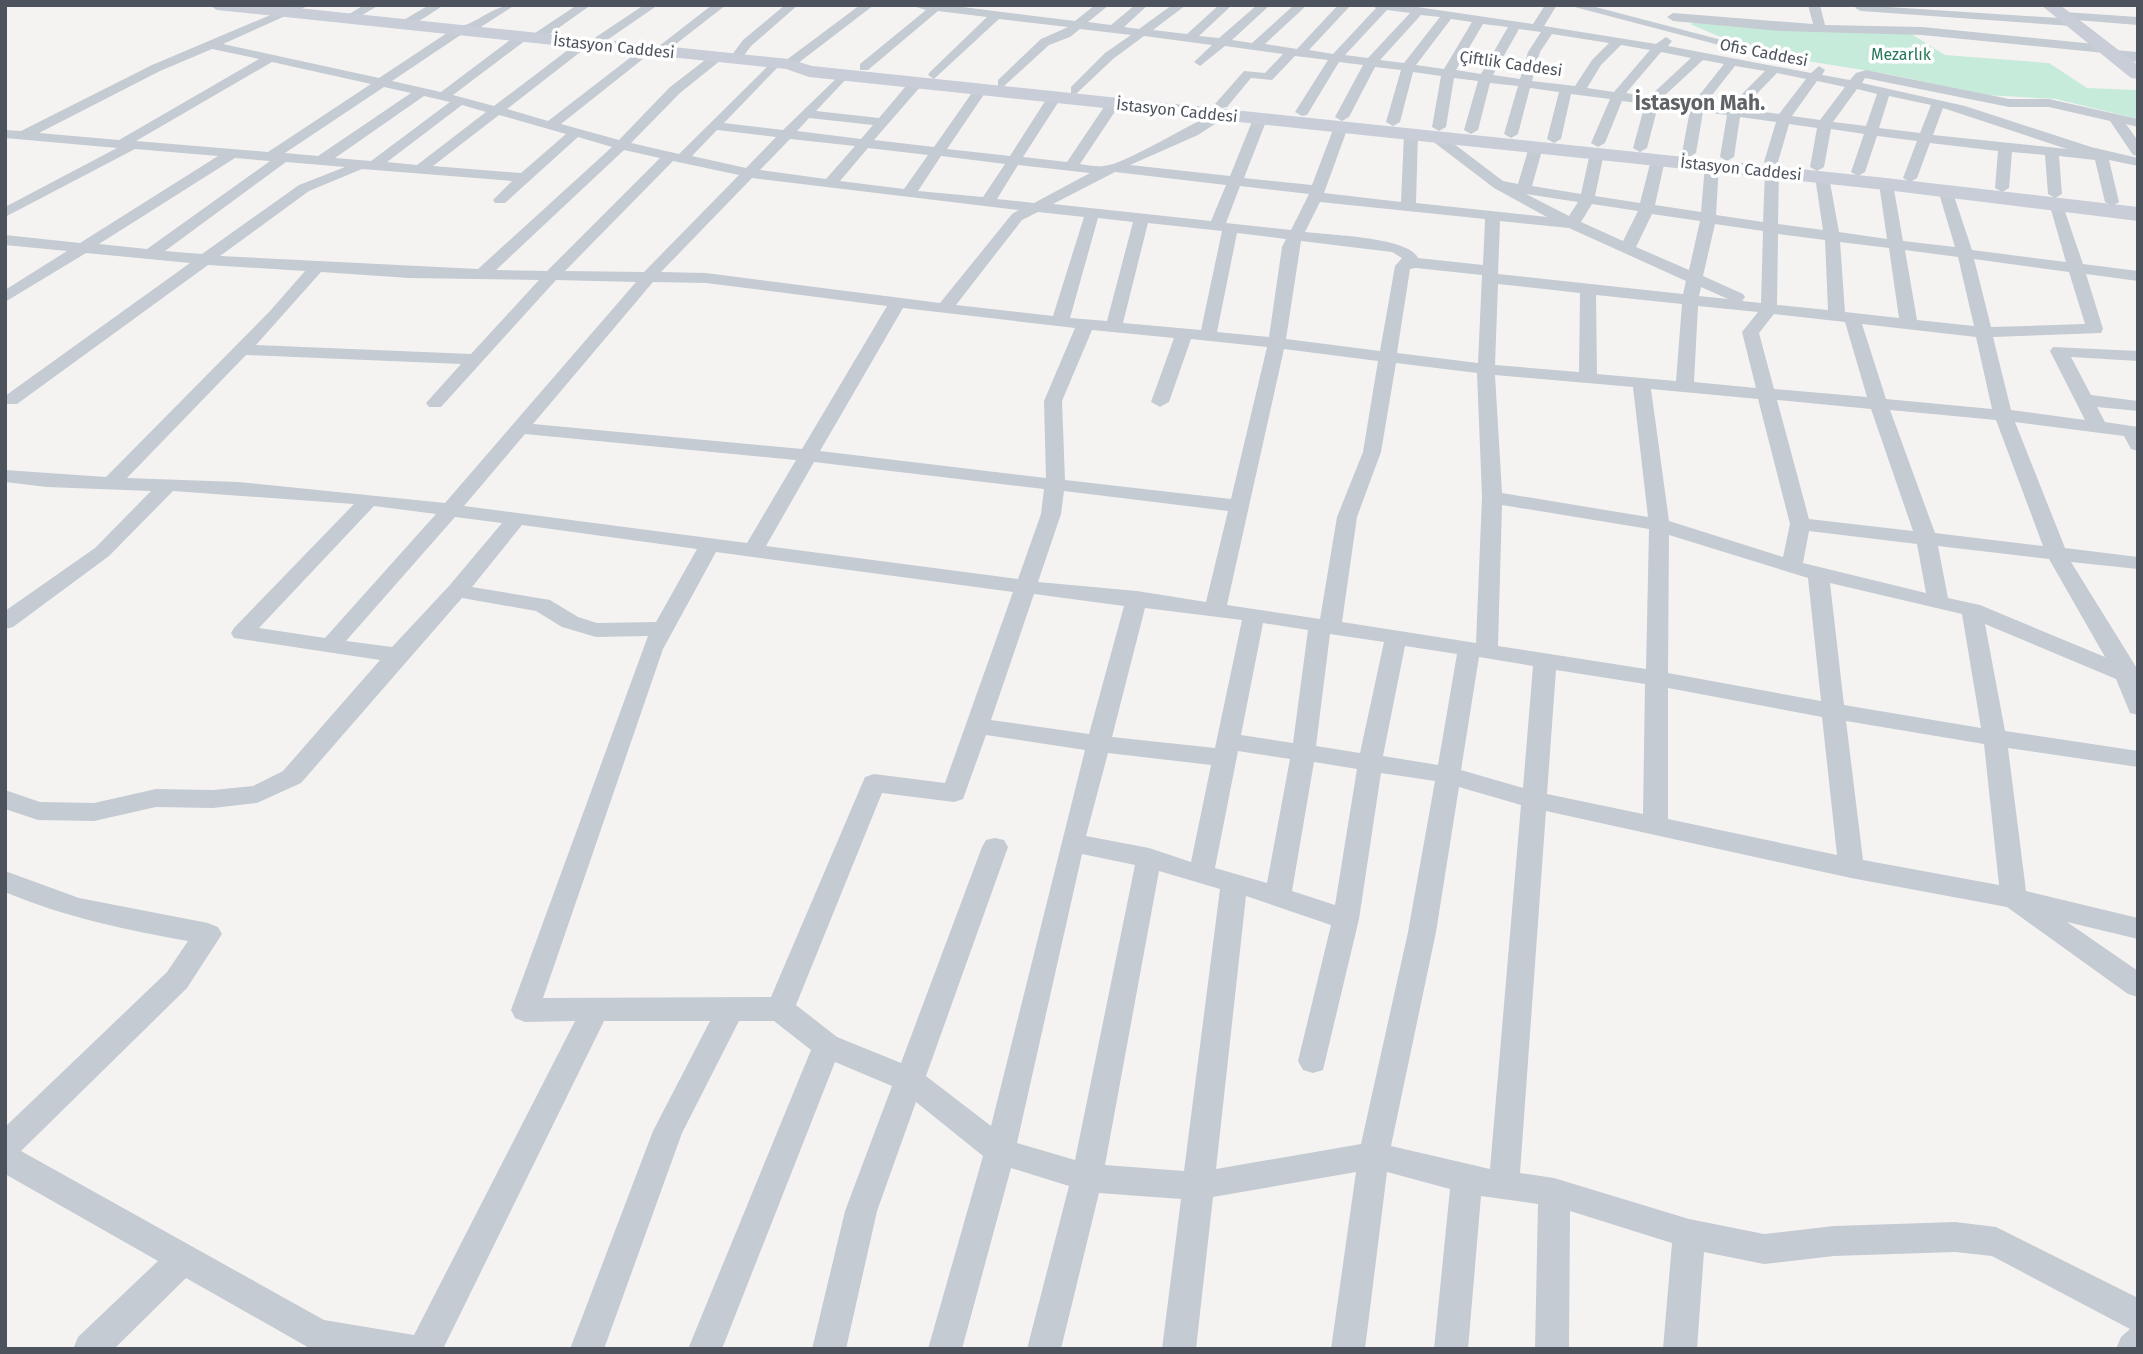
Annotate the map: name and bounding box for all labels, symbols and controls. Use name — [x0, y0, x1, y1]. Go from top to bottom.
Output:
street label: İstasyon Caddesi — [552, 30, 676, 62]
street label: Ofis Caddesi — [1718, 35, 1810, 70]
park label: Mezarlık — [1871, 45, 1932, 64]
street label: Çiftlik Caddesi — [1458, 47, 1563, 81]
district label: İstasyon Mah. — [1635, 89, 1765, 116]
street label: İstasyon Caddesi — [1115, 94, 1239, 126]
street label: İstasyon Caddesi — [1679, 152, 1803, 184]

